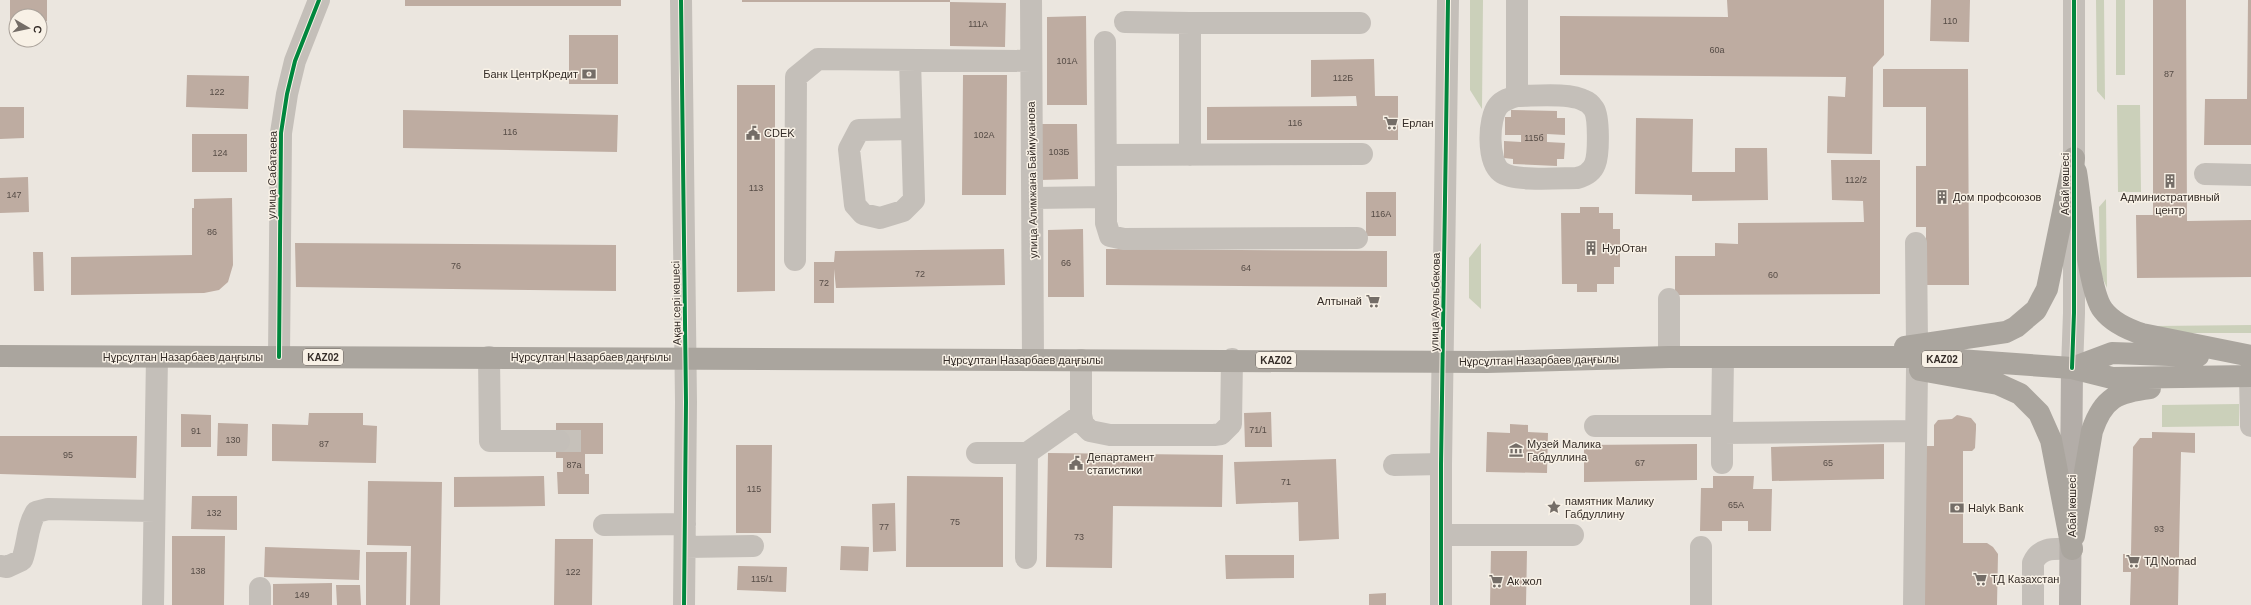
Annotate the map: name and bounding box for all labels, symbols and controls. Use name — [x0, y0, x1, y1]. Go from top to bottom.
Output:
north arrow — [8, 8, 48, 48]
house number: 110 — [1943, 16, 1957, 26]
house number: 111А — [968, 19, 988, 29]
text: С — [31, 25, 44, 34]
house number: 60а — [1709, 45, 1725, 55]
house number: 101А — [1056, 56, 1078, 66]
bank icon: Банк ЦентрКредит — [581, 66, 597, 82]
place label: Банк ЦентрКредит — [483, 68, 578, 80]
house number: 87 — [2164, 69, 2174, 79]
house number: 112Б — [1333, 73, 1353, 83]
house number: 122 — [209, 87, 225, 97]
street label: улица Алимжана Баймуканова — [1025, 100, 1039, 259]
supermarket icon: Ерлан — [1383, 115, 1399, 131]
place label: Ерлан — [1402, 117, 1434, 129]
house number: 116 — [1288, 118, 1302, 128]
public building icon: CDEK — [745, 125, 761, 141]
house number: 116 — [503, 127, 517, 137]
place label: CDEK — [764, 127, 795, 139]
street label: улица Сабатаева — [265, 130, 279, 219]
house number: 102А — [973, 130, 995, 140]
house number: 115б — [1524, 133, 1544, 143]
house number: 103Б — [1049, 147, 1070, 157]
house number: 124 — [212, 148, 228, 158]
street label: Абай көшесі — [2059, 153, 2071, 215]
building icon: Административный центр — [2162, 173, 2178, 189]
house number: 112/2 — [1845, 175, 1867, 185]
house number: 113 — [749, 183, 763, 193]
building icon: Дом профсоюзов — [1934, 189, 1950, 205]
house number: 147 — [6, 190, 22, 200]
place label: Дом профсоюзов — [1953, 191, 2042, 203]
place label: Административный центр — [2120, 191, 2220, 216]
house number: 116А — [1371, 209, 1391, 219]
house number: 86 — [207, 227, 217, 237]
building icon: НурОтан — [1583, 240, 1599, 256]
place label: НурОтан — [1602, 242, 1647, 254]
street label: улица Ауельбекова — [1428, 252, 1442, 352]
house number: 66 — [1061, 258, 1071, 268]
house number: 76 — [451, 261, 461, 271]
street label: Ақан сері көшесі — [669, 261, 683, 345]
house number: 64 — [1241, 263, 1251, 273]
house number: 72 — [915, 269, 925, 279]
house number: 60 — [1768, 270, 1778, 280]
house number: 72 — [819, 278, 829, 288]
supermarket icon: Алтынай — [1365, 293, 1381, 309]
place label: Алтынай — [1317, 295, 1362, 307]
road number: KАZ02 — [303, 349, 343, 365]
street label: Нұрсұлтан Назарбаев даңғылы — [103, 351, 263, 363]
street label: Нұрсұлтан Назарбаев даңғылы — [511, 351, 671, 363]
road number: KАZ02 — [1922, 351, 1962, 367]
road number: KАZ02 — [1256, 352, 1296, 368]
street label: Нұрсұлтан Назарбаев даңғылы — [1459, 353, 1619, 367]
street label: Нұрсұлтан Назарбаев даңғылы — [943, 354, 1103, 366]
house number: 71/1 — [1249, 425, 1267, 435]
house number: 91 — [191, 426, 201, 436]
house number: 130 — [225, 435, 241, 445]
place label: Музей Малика Габдуллина — [1527, 438, 1602, 463]
house number: 87 — [319, 439, 329, 449]
museum icon: Музей Малика Габдуллина — [1508, 442, 1524, 458]
house number: 95 — [63, 450, 73, 460]
place label: Департамент статистики — [1087, 451, 1154, 476]
public building icon: Департамент статистики — [1068, 455, 1084, 471]
house number: 67 — [1635, 458, 1645, 468]
house number: 65 — [1823, 458, 1833, 468]
house number: 87а — [566, 460, 582, 470]
street label: Абай көшесі — [2066, 475, 2078, 537]
house number: 71 — [1281, 477, 1291, 487]
house number: 115 — [747, 484, 761, 494]
place label: памятник Малику Габдуллину — [1565, 495, 1655, 520]
place icon: памятник Малику Габдуллину — [1546, 499, 1562, 515]
house number: 65А — [1728, 500, 1744, 510]
bank icon: Halyk Bank — [1949, 500, 1965, 516]
place label: Halyk Bank — [1968, 502, 2024, 514]
house number: 132 — [206, 508, 222, 518]
house number: 75 — [950, 517, 960, 527]
house number: 77 — [879, 522, 889, 532]
house number: 93 — [2154, 524, 2164, 534]
house number: 73 — [1074, 532, 1084, 542]
supermarket icon: ТД Nomad — [2125, 553, 2141, 569]
place label: ТД Nomad — [2144, 555, 2196, 567]
house number: 138 — [190, 566, 206, 576]
house number: 122 — [565, 567, 581, 577]
supermarket icon: ТД Казахстан — [1972, 571, 1988, 587]
supermarket icon: Ак жол — [1488, 573, 1504, 589]
place label: ТД Казахстан — [1991, 573, 2059, 585]
house number: 115/1 — [751, 574, 773, 584]
place label: Ак жол — [1507, 575, 1542, 587]
house number: 149 — [294, 590, 310, 600]

